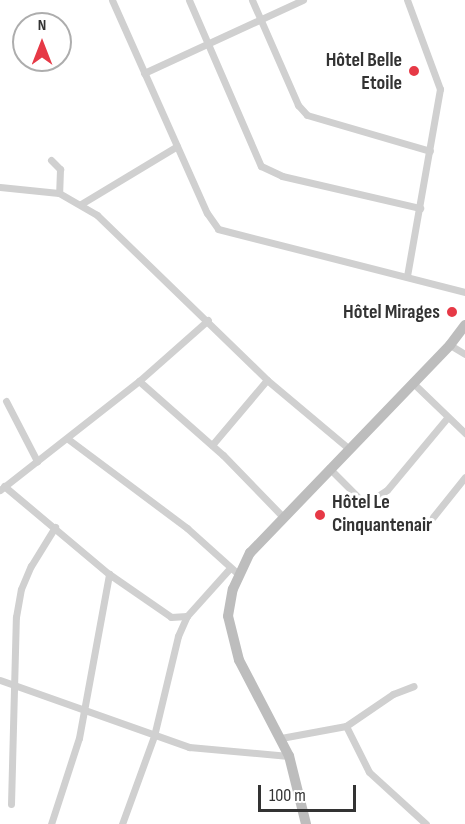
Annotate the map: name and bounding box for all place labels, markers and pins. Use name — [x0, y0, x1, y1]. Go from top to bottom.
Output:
place label: Hôtel Belle Etoile — [326, 48, 402, 95]
marker: Hôtel Belle Etoile — [407, 64, 421, 78]
place label: Hôtel Mirages — [343, 300, 440, 324]
marker: Hôtel Mirages — [445, 305, 459, 319]
place label: Hôtel Le Cinquantenair — [332, 491, 432, 538]
marker: Hôtel Le Cinquantenair — [313, 508, 327, 522]

